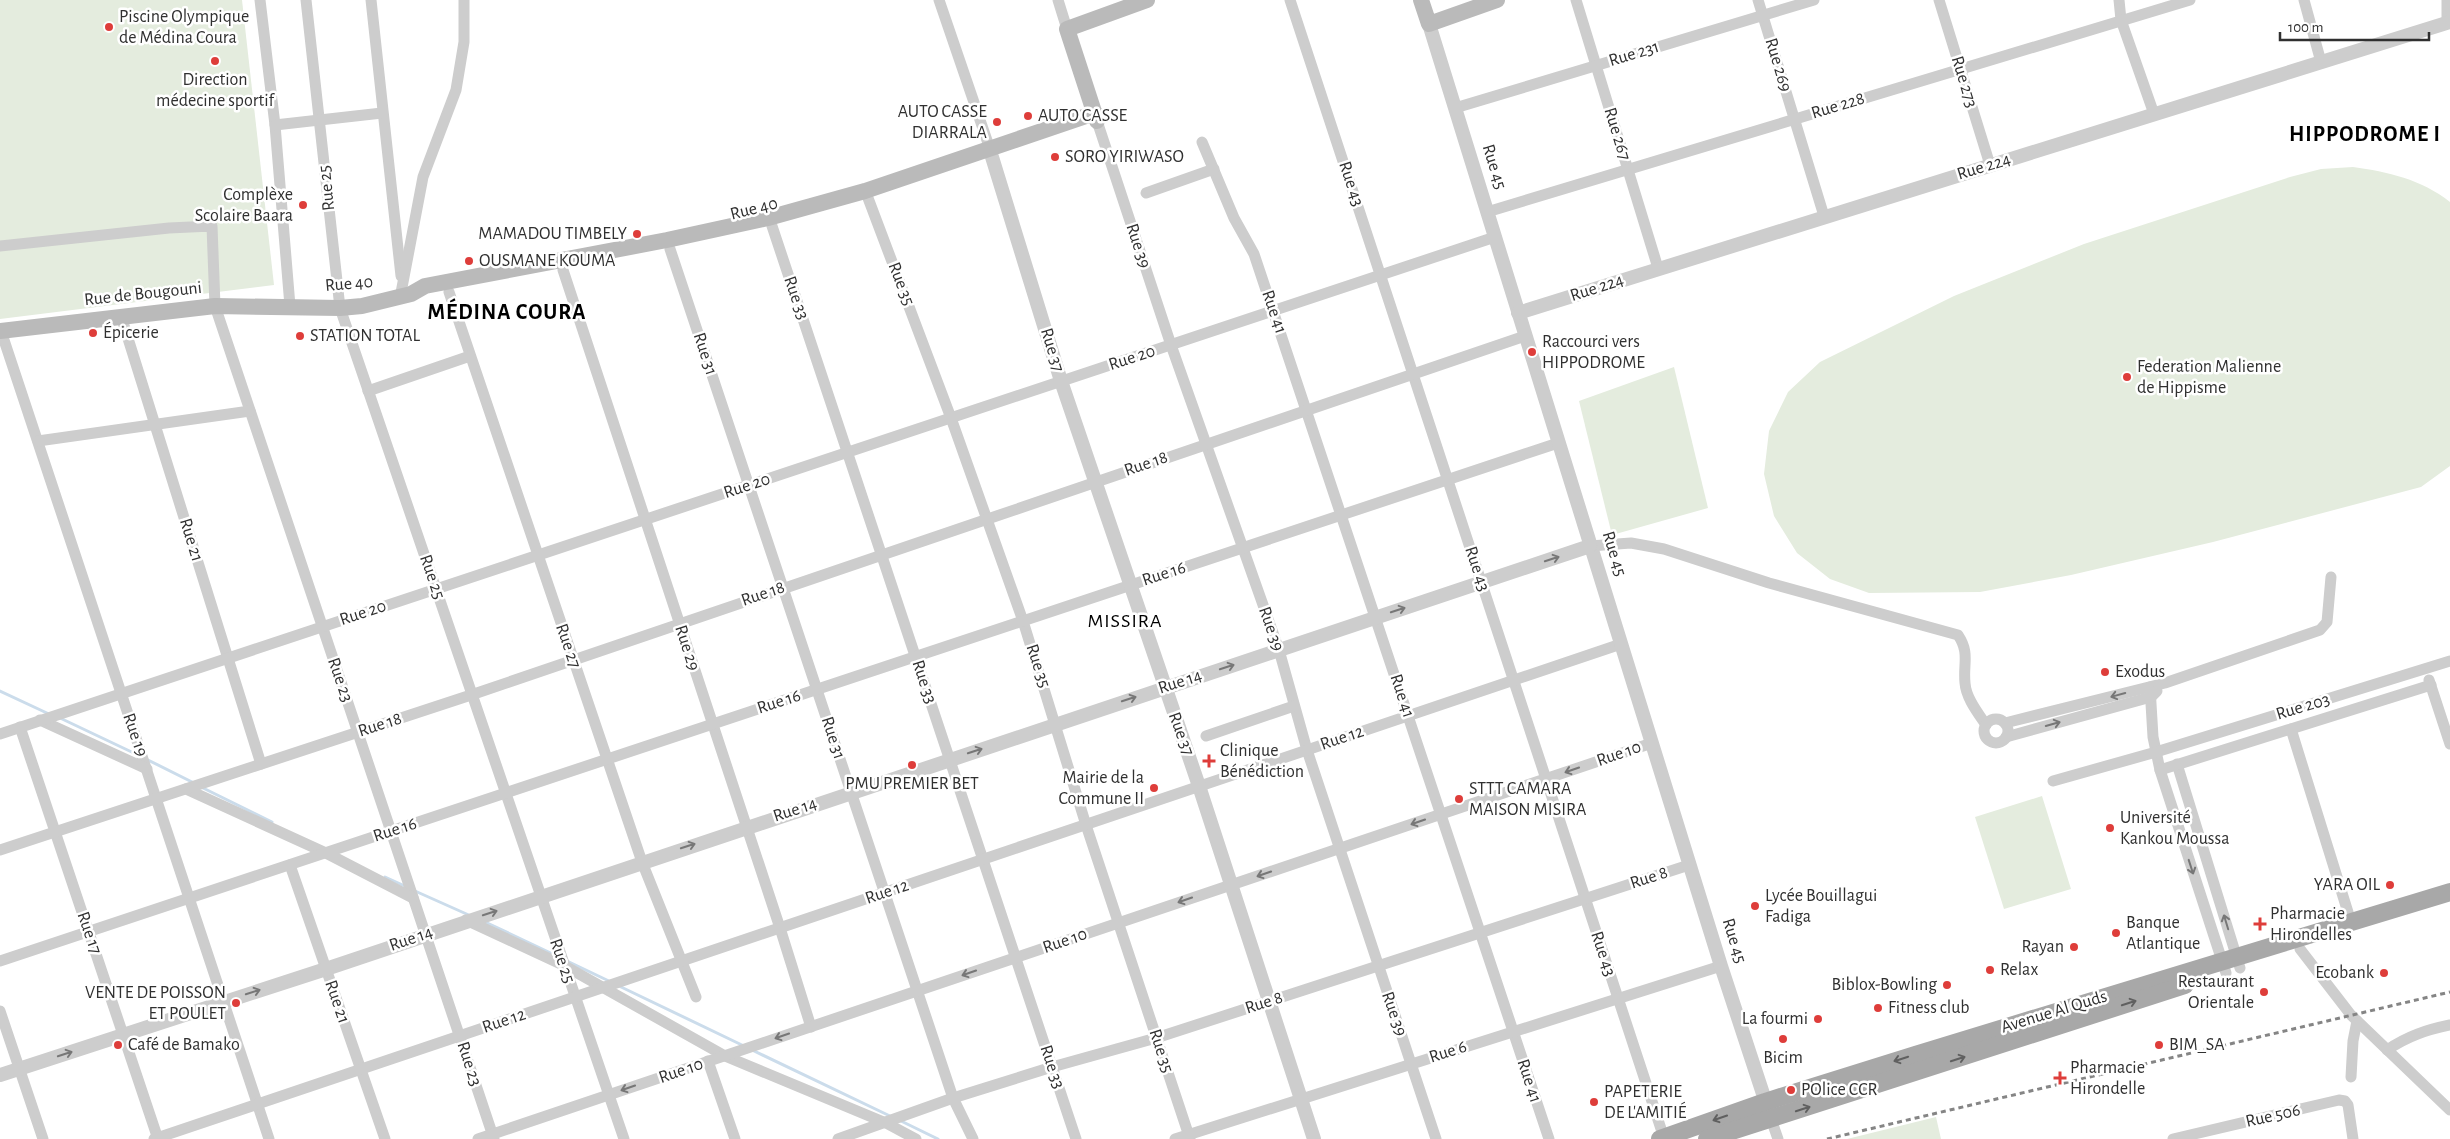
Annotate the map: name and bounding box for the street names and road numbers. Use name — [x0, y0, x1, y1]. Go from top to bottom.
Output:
street label: Rue 269 — [1761, 36, 1795, 94]
street label: Rue 231 — [1607, 38, 1661, 70]
street label: Rue 273 — [1948, 54, 1980, 110]
street label: Rue 228 — [1809, 89, 1867, 123]
street label: Rue 267 — [1600, 105, 1634, 163]
street label: Rue 45 — [1479, 142, 1509, 192]
street label: Rue 224 — [1955, 150, 2013, 184]
street label: Rue 43 — [1335, 159, 1367, 209]
street label: Rue 25 — [316, 164, 338, 212]
street label: Rue 40 — [728, 194, 780, 224]
street label: Rue 39 — [1122, 221, 1154, 271]
street label: Rue 35 — [885, 260, 917, 308]
street label: Rue 224 — [1568, 271, 1626, 305]
street label: Rue 40 — [324, 273, 374, 295]
street label: Rue 33 — [780, 274, 812, 322]
street label: Rue de Bougouni — [83, 279, 203, 309]
street label: Rue 41 — [1258, 288, 1290, 336]
street label: Rue 37 — [1037, 326, 1067, 374]
street label: Rue 31 — [690, 330, 720, 378]
street label: Rue 20 — [1107, 342, 1157, 374]
street label: Rue 18 — [1122, 448, 1170, 480]
street label: Rue 20 — [722, 470, 772, 502]
street label: Rue 21 — [176, 516, 206, 564]
street label: Rue 45 — [1599, 529, 1629, 579]
street label: Rue 43 — [1461, 544, 1493, 594]
street label: Rue 25 — [416, 552, 448, 602]
street label: Rue 16 — [1140, 559, 1188, 589]
street label: Rue 18 — [739, 578, 787, 610]
street label: Rue 20 — [338, 597, 388, 629]
street label: Rue 39 — [1255, 604, 1287, 654]
street label: Rue 27 — [552, 621, 584, 671]
street label: Rue 29 — [671, 623, 703, 673]
street label: Rue 35 — [1022, 642, 1054, 690]
street label: Rue 23 — [324, 655, 356, 705]
street label: Rue 33 — [909, 658, 939, 706]
street label: Rue 14 — [1156, 666, 1204, 698]
street label: Rue 41 — [1386, 672, 1418, 720]
street label: Rue 16 — [755, 687, 803, 717]
street label: Rue 203 — [2274, 690, 2332, 724]
street label: Rue 18 — [356, 710, 404, 740]
street label: Rue 37 — [1165, 710, 1197, 758]
street label: Rue 19 — [119, 711, 151, 759]
street label: Rue 31 — [818, 714, 848, 762]
street label: Rue 12 — [1318, 722, 1366, 754]
street label: Rue 10 — [1594, 738, 1644, 770]
street label: Rue 14 — [771, 794, 819, 826]
street label: Rue 16 — [371, 815, 419, 845]
street label: Rue 8 — [1628, 863, 1670, 893]
street label: Rue 12 — [863, 876, 911, 908]
street label: Rue 17 — [73, 909, 105, 957]
street label: Rue 45 — [1719, 916, 1749, 966]
street label: Rue 14 — [387, 923, 435, 955]
street label: Rue 10 — [1040, 925, 1090, 957]
street label: Rue 43 — [1587, 929, 1619, 979]
street label: Rue 25 — [546, 936, 578, 986]
street label: Rue 21 — [321, 978, 353, 1026]
street label: Avenue Al Quds — [1999, 987, 2109, 1037]
street label: Rue 8 — [1243, 988, 1285, 1018]
street label: Rue 39 — [1378, 989, 1410, 1039]
street label: Rue 12 — [480, 1005, 528, 1037]
street label: Rue 35 — [1145, 1027, 1177, 1075]
street label: Rue 6 — [1427, 1037, 1469, 1067]
street label: Rue 23 — [453, 1040, 485, 1088]
street label: Rue 33 — [1037, 1043, 1067, 1091]
street label: Rue 10 — [656, 1055, 706, 1087]
street label: Rue 41 — [1513, 1057, 1545, 1105]
street label: Rue 506 — [2244, 1101, 2302, 1131]

